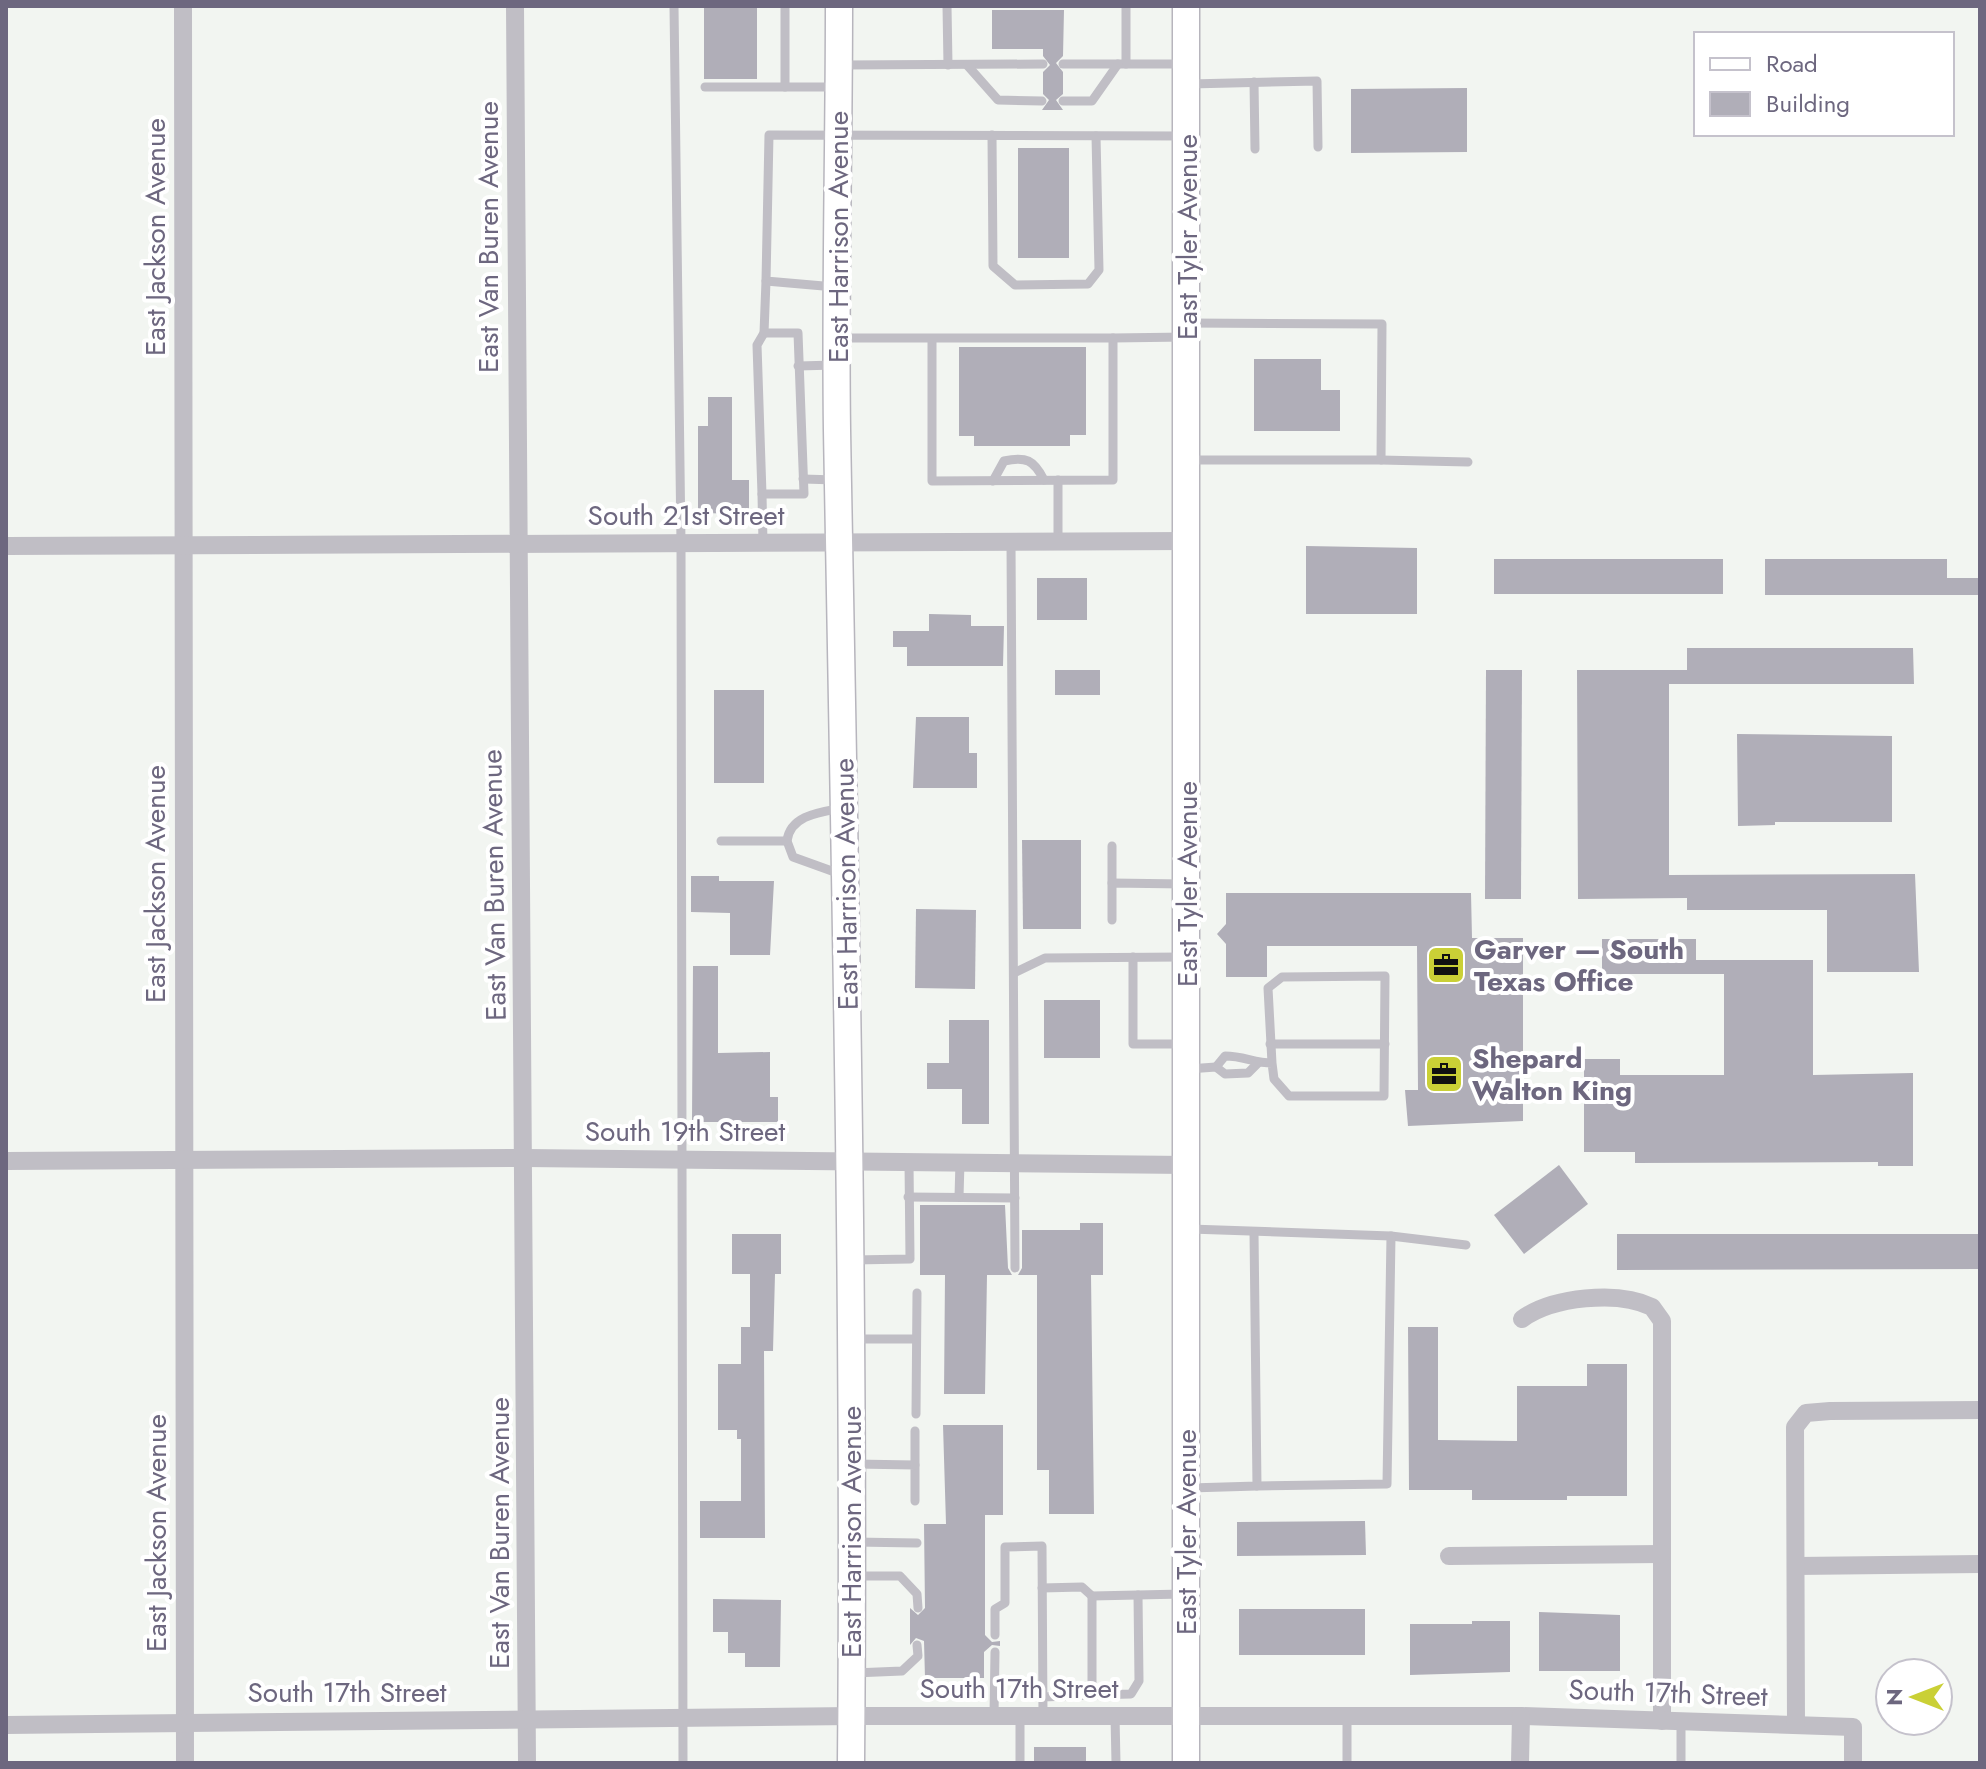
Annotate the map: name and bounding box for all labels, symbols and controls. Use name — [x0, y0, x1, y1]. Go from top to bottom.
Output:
legend — [1694, 32, 1954, 136]
text: Road — [1766, 46, 1818, 81]
text: Building — [1766, 86, 1850, 121]
street label: East Van Buren Avenue — [468, 101, 509, 373]
street label: East Harrison Avenue — [818, 111, 859, 363]
street label: East Jackson Avenue — [135, 118, 176, 356]
street label: East Tyler Avenue — [1167, 134, 1208, 340]
street label: South 21st Street — [588, 495, 785, 536]
street label: East Van Buren Avenue — [471, 749, 517, 1021]
street label: East Harrison Avenue — [823, 758, 869, 1010]
street label: East Jackson Avenue — [135, 765, 176, 1003]
street label: East Tyler Avenue — [1167, 781, 1208, 987]
place label: Garver — South Texas Office — [1474, 929, 1684, 1002]
office icon: Garver — South Texas Office — [1425, 944, 1467, 986]
place label: Shepard Walton King — [1472, 1038, 1632, 1111]
office icon: Shepard Walton King — [1423, 1053, 1465, 1095]
street label: South 19th Street — [585, 1111, 786, 1152]
street label: East Van Buren Avenue — [479, 1397, 520, 1669]
street label: East Harrison Avenue — [831, 1406, 872, 1658]
street label: East Jackson Avenue — [136, 1414, 177, 1652]
street label: East Tyler Avenue — [1166, 1429, 1207, 1635]
north arrow — [1874, 1657, 1954, 1737]
street label: South 17th Street — [919, 1668, 1119, 1709]
street label: South 17th Street — [1568, 1669, 1768, 1717]
street label: South 17th Street — [247, 1672, 447, 1713]
text: N — [1878, 1688, 1910, 1706]

